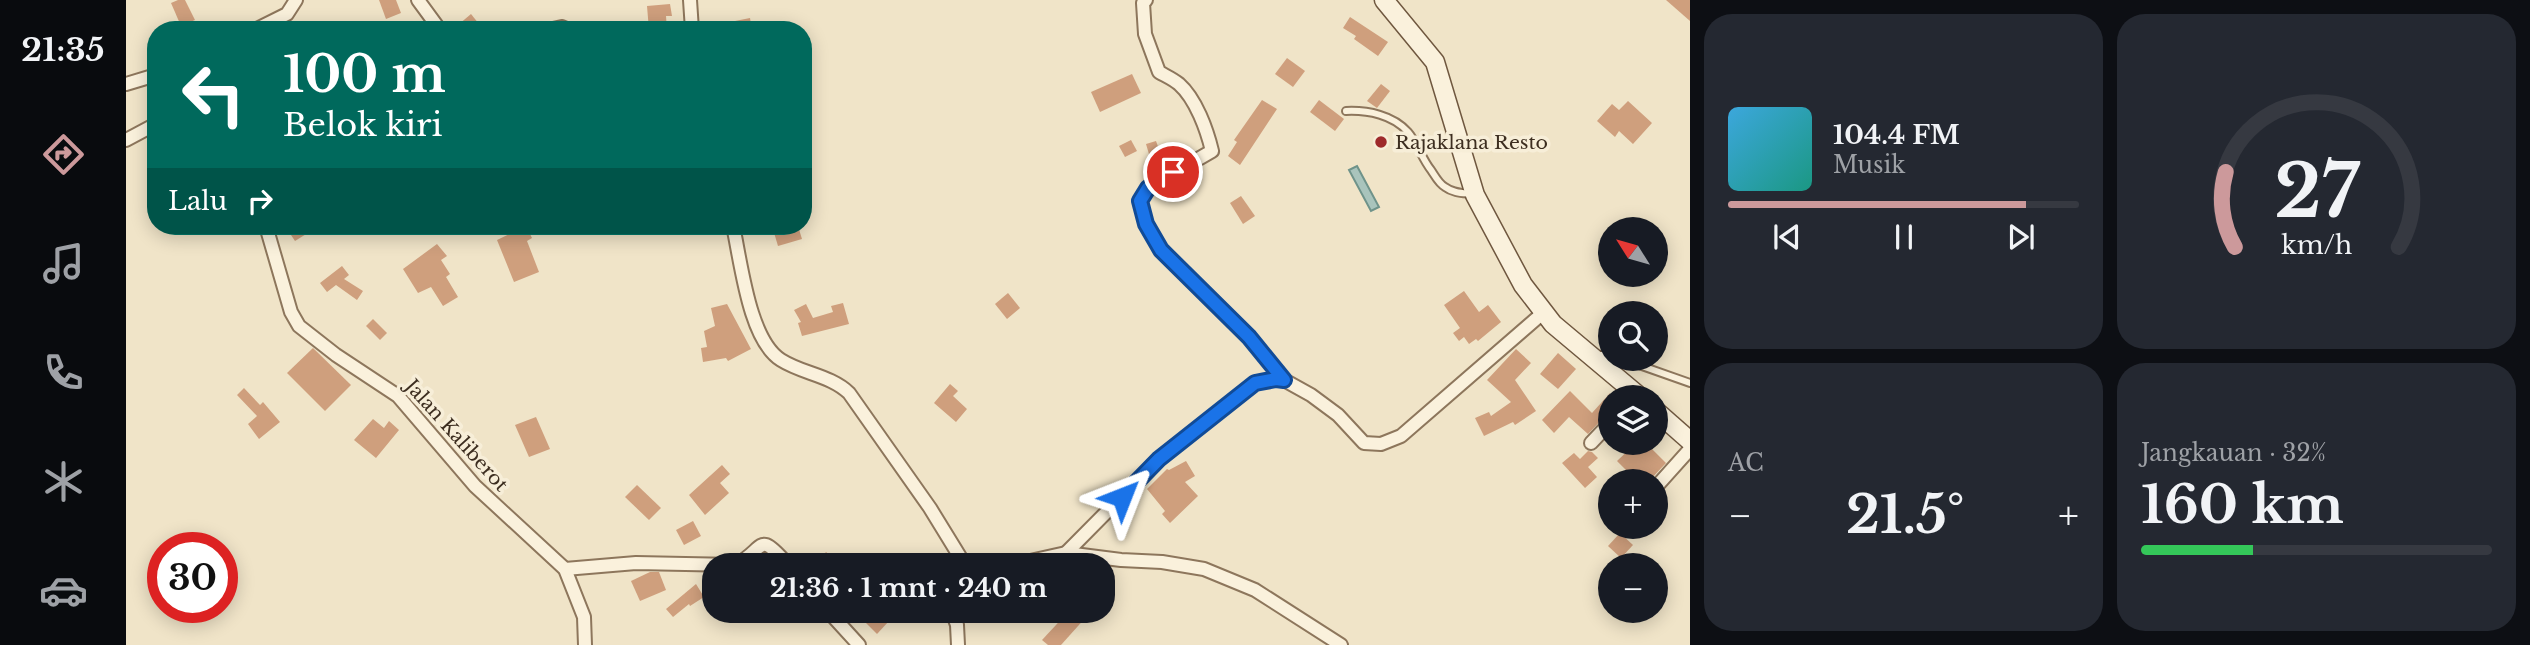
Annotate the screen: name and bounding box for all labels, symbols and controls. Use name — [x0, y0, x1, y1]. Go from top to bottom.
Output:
text: 21:35 — [21, 30, 105, 70]
text: 100 m — [283, 44, 446, 105]
icon: left — [168, 49, 259, 140]
text: Belok kiri — [283, 105, 442, 145]
text: 104.4 FM — [1833, 119, 1960, 151]
icon: directions — [39, 130, 88, 179]
place label: Rajaklana Resto — [1395, 131, 1548, 154]
marker: Rajaklana Resto — [1373, 134, 1389, 150]
pin — [1143, 142, 1203, 202]
text: 27 — [2274, 147, 2360, 238]
text: Musik — [1833, 151, 1905, 179]
icon: arrive — [1154, 153, 1192, 191]
icon: right — [241, 182, 279, 220]
text: Lalu — [168, 185, 227, 217]
north arrow — [1598, 217, 1668, 287]
map controls — [1598, 217, 1668, 623]
icon: previous — [1768, 218, 1806, 256]
icon: pause — [1885, 218, 1923, 256]
icon: next — [2002, 218, 2040, 256]
text: km/h — [2281, 230, 2352, 261]
icon: music — [39, 239, 88, 288]
button: search — [1598, 301, 1668, 371]
icon: phone — [39, 348, 88, 397]
street label: Jalan Kaliberot — [398, 373, 513, 497]
button: layers — [1598, 385, 1668, 455]
text: Jangkauan · 32% — [2141, 439, 2326, 467]
text: AC — [1728, 449, 1764, 477]
icon: climate — [39, 457, 88, 506]
position arrow — [1085, 460, 1159, 534]
button: + — [1598, 469, 1668, 539]
text: 160 km — [2141, 473, 2344, 537]
text: 21.5° — [1846, 483, 1964, 547]
text: − — [1728, 492, 1752, 539]
text: + — [2058, 492, 2079, 539]
speed limit sign: 30 — [147, 532, 238, 623]
button: − — [1598, 553, 1668, 623]
icon: car — [39, 566, 88, 615]
text: 21:36 · 1 mnt · 240 m — [770, 572, 1047, 604]

